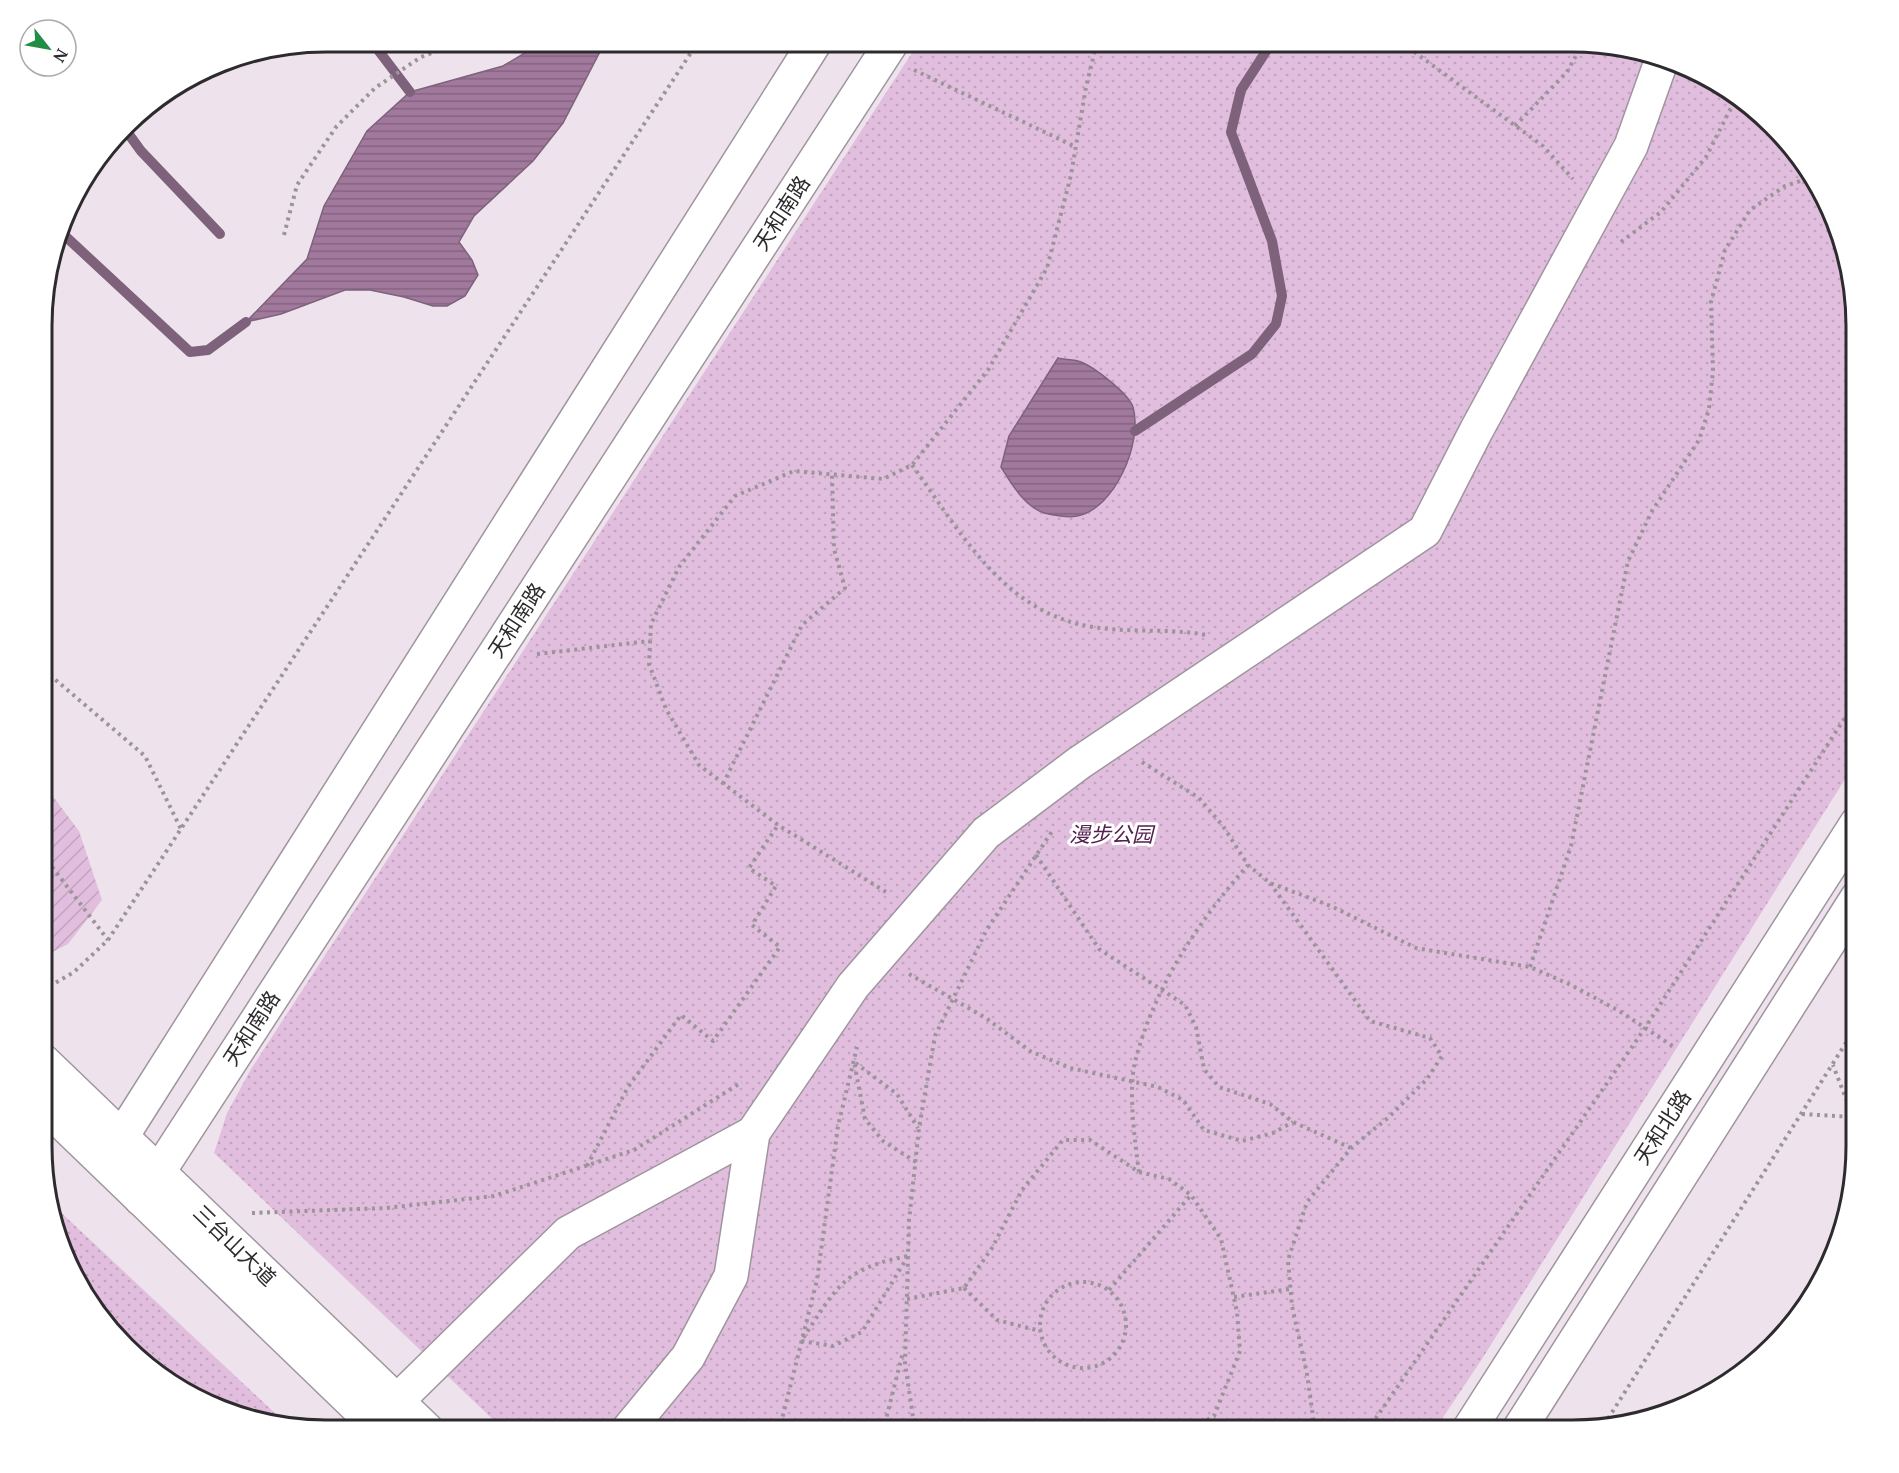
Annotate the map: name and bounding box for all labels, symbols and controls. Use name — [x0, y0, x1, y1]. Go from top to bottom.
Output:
north arrow — [18, 18, 78, 78]
text: N — [48, 45, 73, 67]
street label: 天和南路 — [746, 170, 816, 256]
street label: 天和南路 — [481, 577, 551, 663]
park label: 漫步公园 — [1069, 820, 1156, 848]
street label: 天和南路 — [216, 985, 286, 1071]
street label: 天和北路 — [1627, 1084, 1697, 1170]
street label: 三台山大道 — [188, 1198, 282, 1292]

